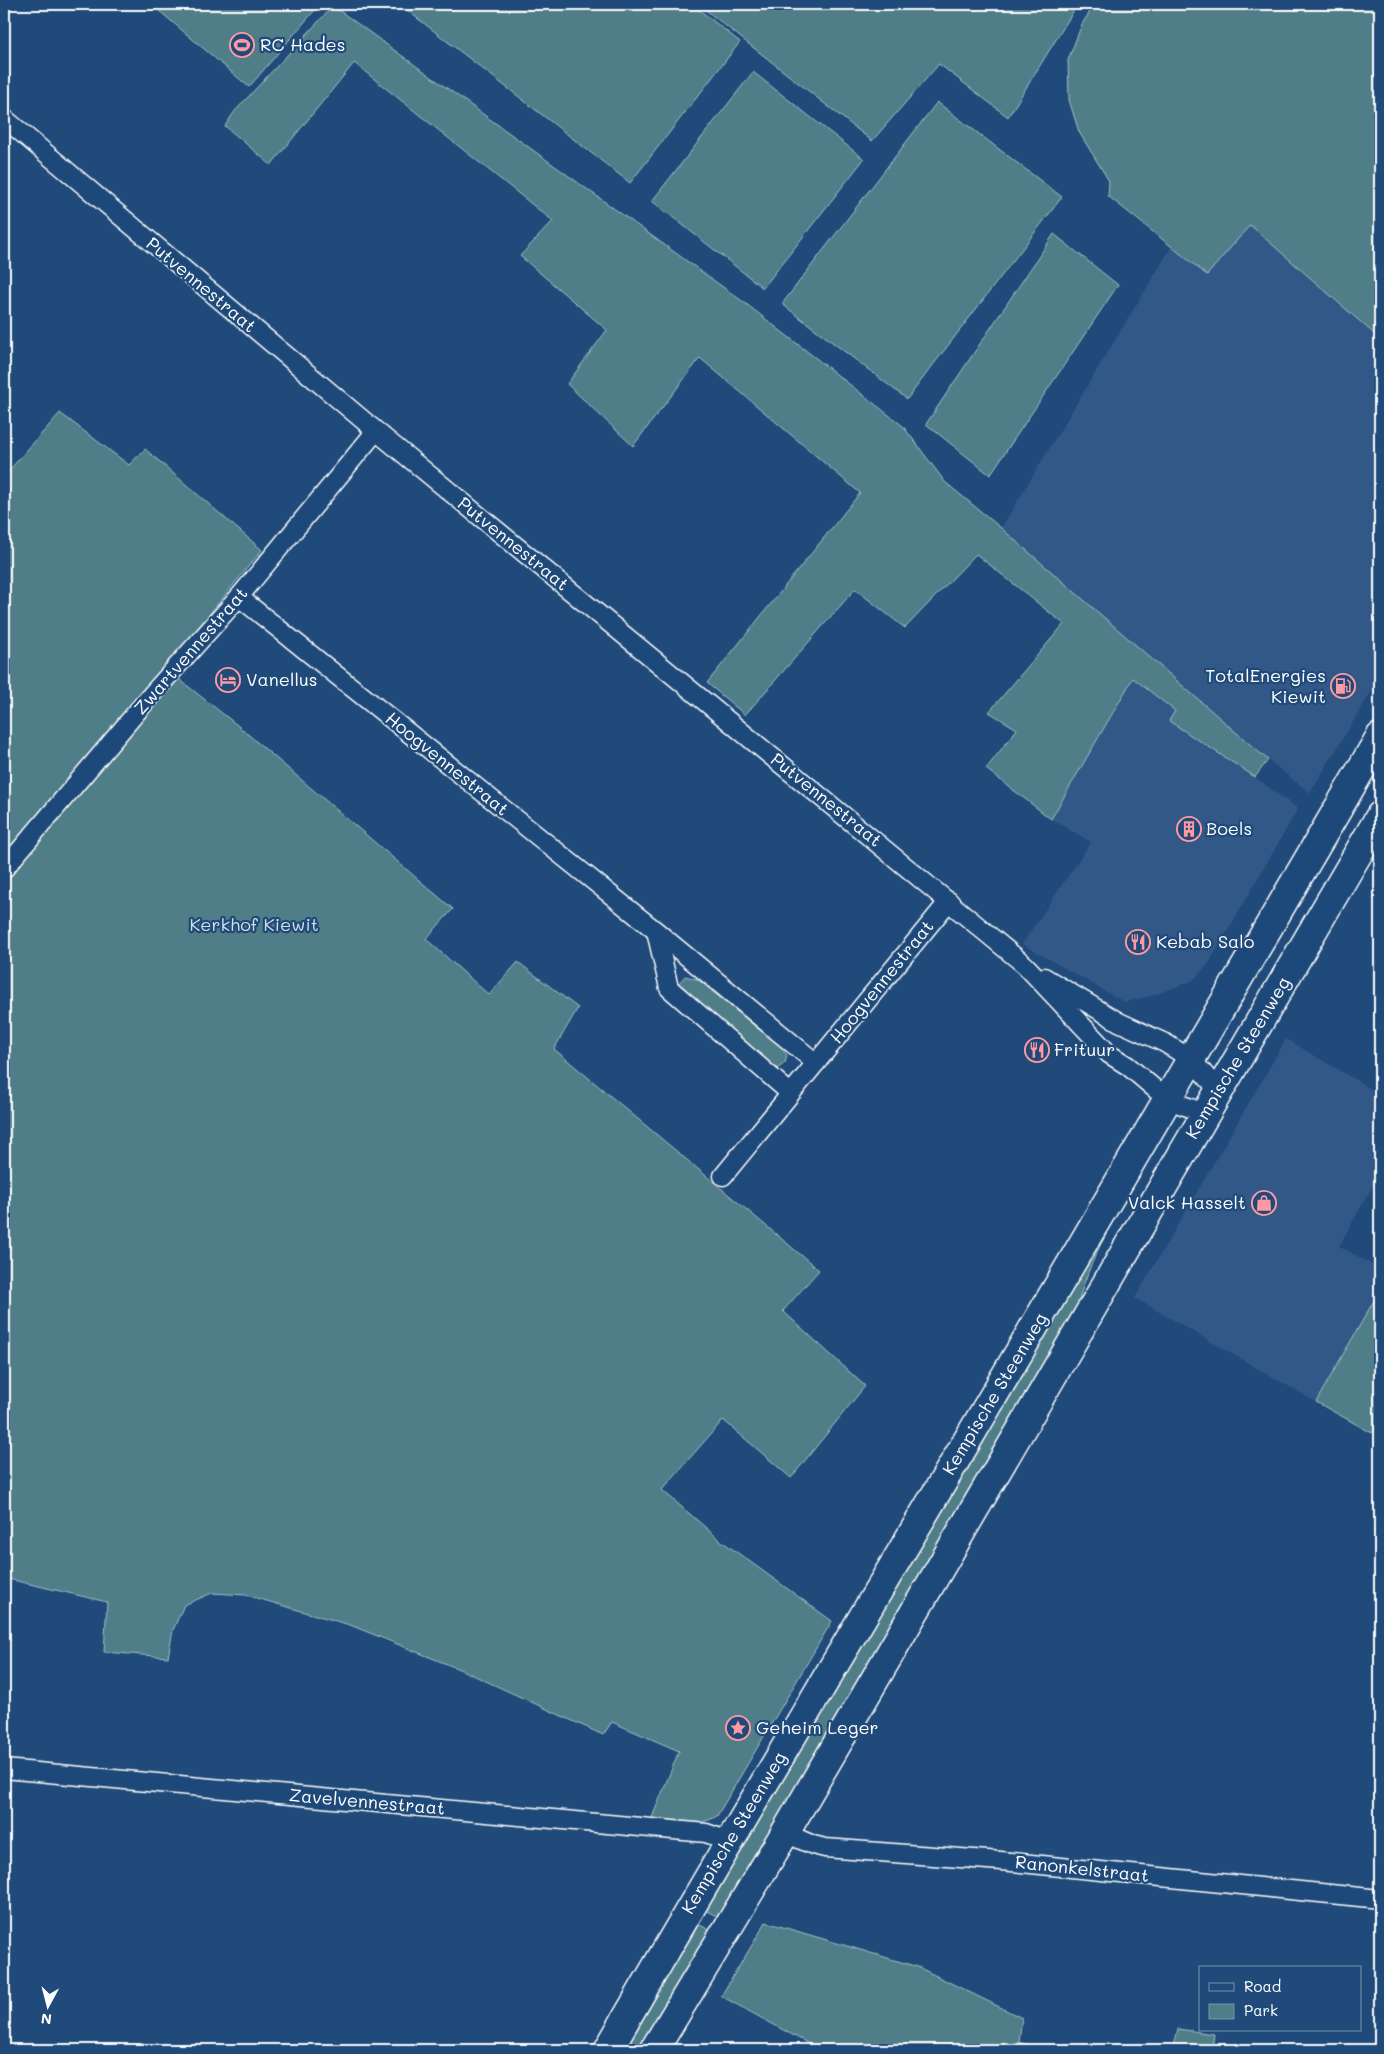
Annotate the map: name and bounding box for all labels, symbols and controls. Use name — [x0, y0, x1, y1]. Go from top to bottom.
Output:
sports icon: RC Hades — [229, 32, 255, 58]
place label: RC Hades — [260, 32, 346, 56]
street label: Putvennestraat — [142, 231, 262, 337]
street label: Putvennestraat — [453, 491, 574, 596]
street label: Zwartvennestraat — [128, 581, 252, 719]
place label: TotalEnergies Kiewit — [1205, 663, 1326, 708]
hotel icon: Vanellus — [215, 667, 241, 693]
place label: Vanellus — [246, 667, 318, 691]
fuel station icon: TotalEnergies Kiewit — [1330, 673, 1356, 699]
street label: Hoogvennestraat — [381, 706, 514, 821]
street label: Putvennestraat — [766, 747, 887, 852]
building icon: Boels — [1176, 816, 1202, 842]
place label: Boels — [1206, 816, 1252, 840]
park label: Kerkhof Kiewit — [189, 912, 319, 936]
street label: Hoogvennestraat — [824, 915, 939, 1048]
restaurant icon: Kebab Salo — [1125, 929, 1151, 955]
place label: Kebab Salo — [1156, 929, 1255, 953]
street label: Kempische Steenweg — [1179, 972, 1295, 1143]
restaurant icon: Frituur — [1024, 1037, 1050, 1063]
place label: Frituur — [1054, 1037, 1115, 1061]
place label: Valck Hasselt — [1128, 1190, 1246, 1214]
shop icon: Valck Hasselt — [1251, 1190, 1277, 1216]
street label: Kempische Steenweg — [936, 1308, 1052, 1479]
place icon: Geheim Leger — [725, 1715, 751, 1741]
place label: Geheim Leger — [756, 1715, 879, 1739]
street label: Kempische Steenweg — [675, 1747, 791, 1918]
street label: Zavelvennestraat — [288, 1782, 446, 1820]
street label: Ranonkelstraat — [1014, 1849, 1150, 1887]
legend — [1199, 1966, 1362, 2032]
text: Road — [1244, 1976, 1281, 1996]
north arrow — [22, 1982, 72, 2032]
text: Park — [1244, 2000, 1278, 2020]
text: N — [40, 2009, 53, 2029]

